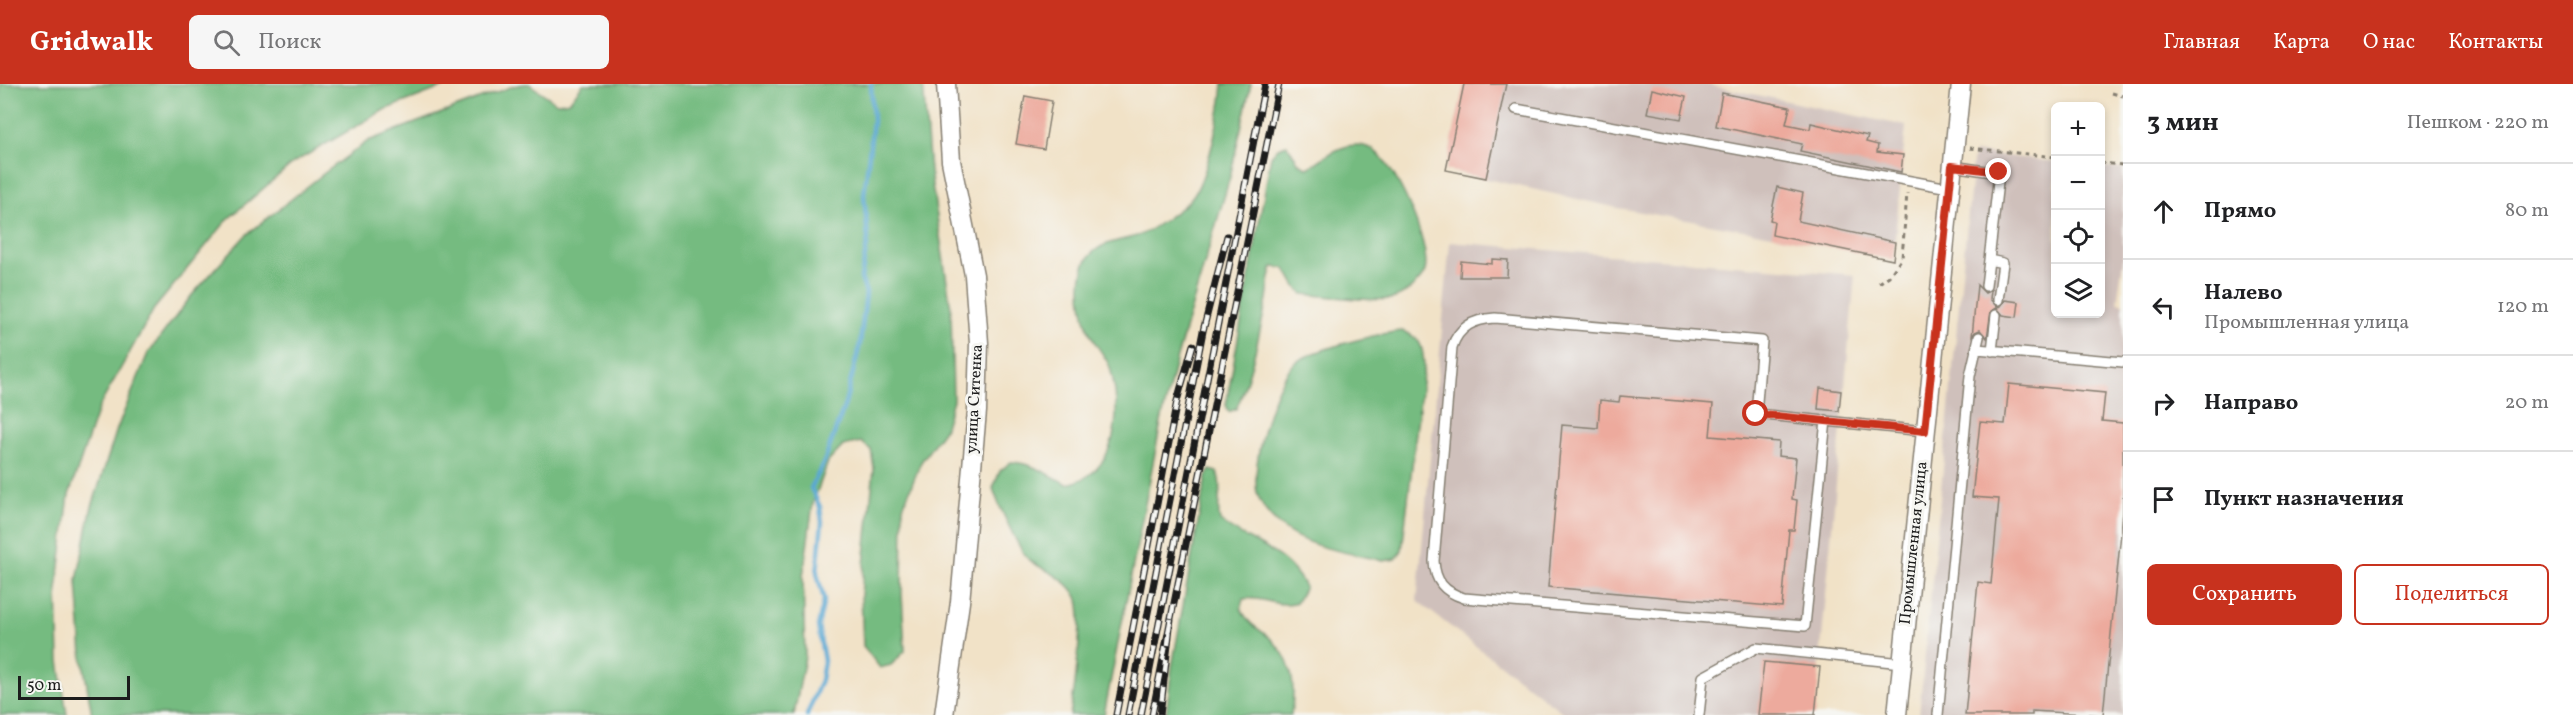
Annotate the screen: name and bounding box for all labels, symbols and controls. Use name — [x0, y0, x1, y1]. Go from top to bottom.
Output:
search box — [189, 15, 609, 69]
text: Gridwalk — [30, 23, 153, 62]
icon: search — [210, 26, 243, 59]
text: Поиск — [258, 27, 321, 58]
text: Главная — [2163, 28, 2240, 57]
text: Карта — [2273, 28, 2330, 57]
text: О нас — [2363, 28, 2415, 57]
text: Контакты — [2448, 28, 2543, 57]
map controls — [2051, 102, 2105, 318]
button: + — [2051, 102, 2105, 156]
text: 3 мин — [2147, 105, 2219, 141]
text: Пешком · 220 m — [2407, 109, 2549, 137]
button: − — [2051, 156, 2105, 210]
route end — [1985, 158, 2011, 184]
icon: ahead — [2147, 195, 2180, 228]
text: Прямо — [2204, 196, 2276, 227]
text: 80 m — [2505, 197, 2549, 225]
button: locate — [2051, 210, 2105, 264]
button: layers — [2051, 264, 2105, 318]
text: Налево — [2204, 278, 2283, 309]
icon: left — [2147, 291, 2180, 324]
text: 120 m — [2497, 293, 2549, 321]
text: Промышленная улица — [2204, 309, 2409, 337]
street label: улица Ситенка — [961, 344, 989, 454]
icon: right — [2147, 387, 2180, 420]
text: Направо — [2204, 388, 2298, 419]
text: 20 m — [2505, 389, 2549, 417]
route start — [1742, 400, 1768, 426]
street label: Промышленная улица — [1894, 460, 1934, 626]
icon: arrive — [2147, 483, 2180, 516]
text: Пункт назначения — [2204, 484, 2404, 515]
button: Сохранить — [2147, 564, 2342, 625]
button: Поделиться — [2354, 564, 2549, 625]
scale bar — [18, 673, 130, 700]
text: 50 m — [27, 675, 61, 697]

